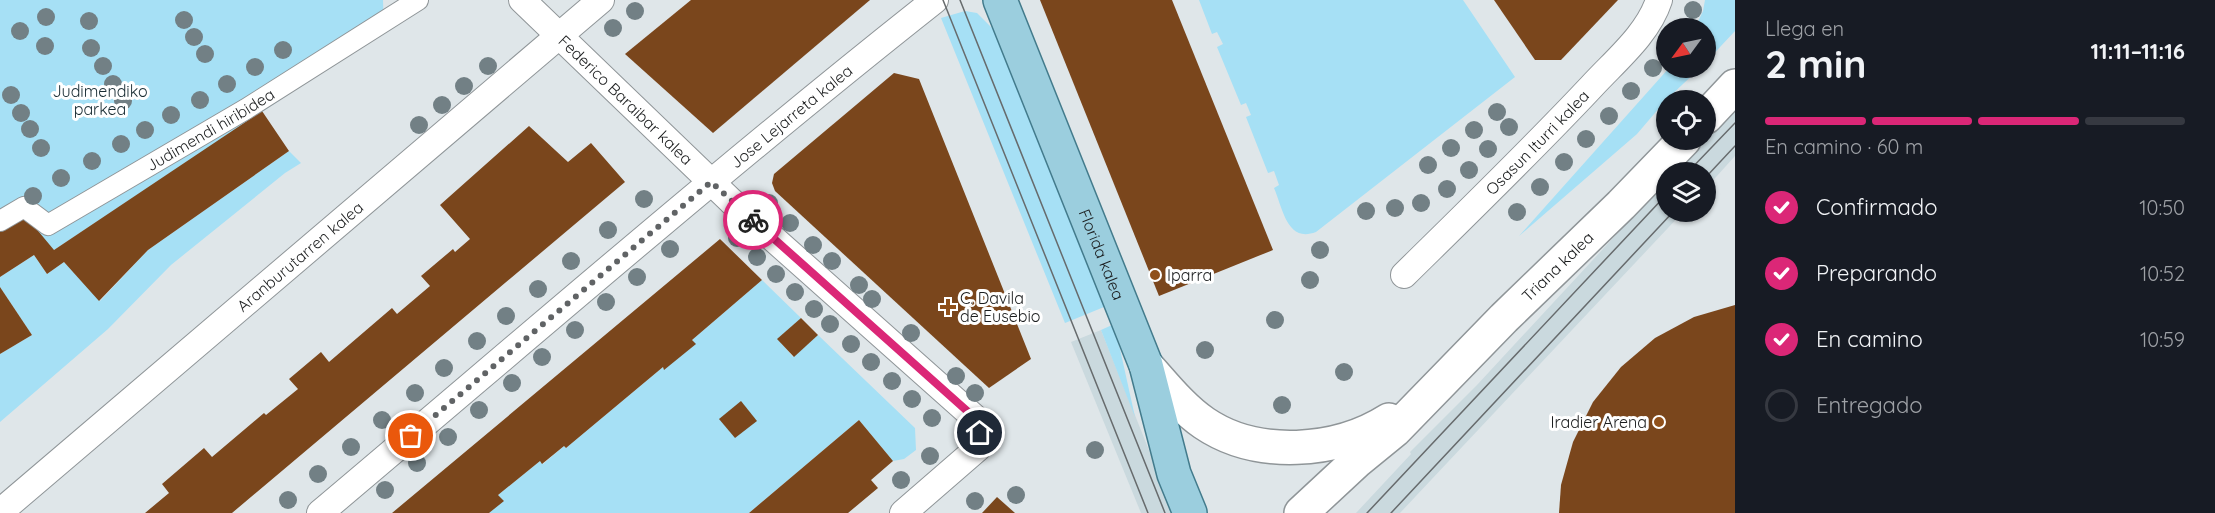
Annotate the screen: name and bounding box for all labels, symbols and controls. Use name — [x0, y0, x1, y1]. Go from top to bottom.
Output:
text: Llega en — [1765, 16, 1844, 41]
north arrow — [1656, 18, 1716, 78]
map controls — [1656, 18, 1716, 222]
street label: Federico Baraibar kalea — [555, 31, 697, 169]
text: 11:11–11:16 — [2090, 37, 2185, 65]
text: 2 min — [1765, 39, 1867, 88]
street label: Jose Lejarreta kalea — [726, 60, 856, 172]
park label: Judimendiko parkea — [52, 81, 148, 119]
street label: Judimendi hiribidea — [143, 84, 278, 175]
street label: Osasun Iturri kalea — [1481, 86, 1593, 199]
button: locate — [1656, 90, 1716, 150]
text: En camino · 60 m — [1765, 134, 1923, 159]
button: layers — [1656, 162, 1716, 222]
courier — [723, 190, 783, 250]
icon: check — [1765, 191, 1798, 224]
text: Confirmado — [1816, 193, 1937, 221]
text: 10:50 — [2139, 195, 2185, 220]
street label: Aranburutarren kalea — [233, 197, 367, 316]
icon: bike — [737, 204, 770, 237]
street label: Florida kalea — [1075, 206, 1129, 303]
street label: Triana kalea — [1517, 227, 1597, 306]
icon: check — [1765, 257, 1798, 290]
text: Preparando — [1816, 259, 1937, 287]
text: 10:52 — [2140, 261, 2185, 286]
place label: Iparra — [1167, 265, 1212, 285]
marker: Iparra — [1148, 268, 1162, 282]
place label: C. Davila de Eusebio — [960, 288, 1040, 326]
marker: C. Davila de Eusebio — [941, 300, 955, 314]
icon: check — [1765, 323, 1798, 356]
text: En camino — [1816, 325, 1923, 353]
text: 10:59 — [2140, 327, 2185, 352]
text: Entregado — [1816, 391, 1923, 419]
pin — [954, 407, 1005, 458]
pin — [385, 410, 436, 461]
place label: Iradier Arena — [1551, 412, 1647, 432]
marker: Iradier Arena — [1652, 415, 1666, 429]
icon: home — [963, 416, 996, 449]
icon: bag — [394, 419, 427, 452]

